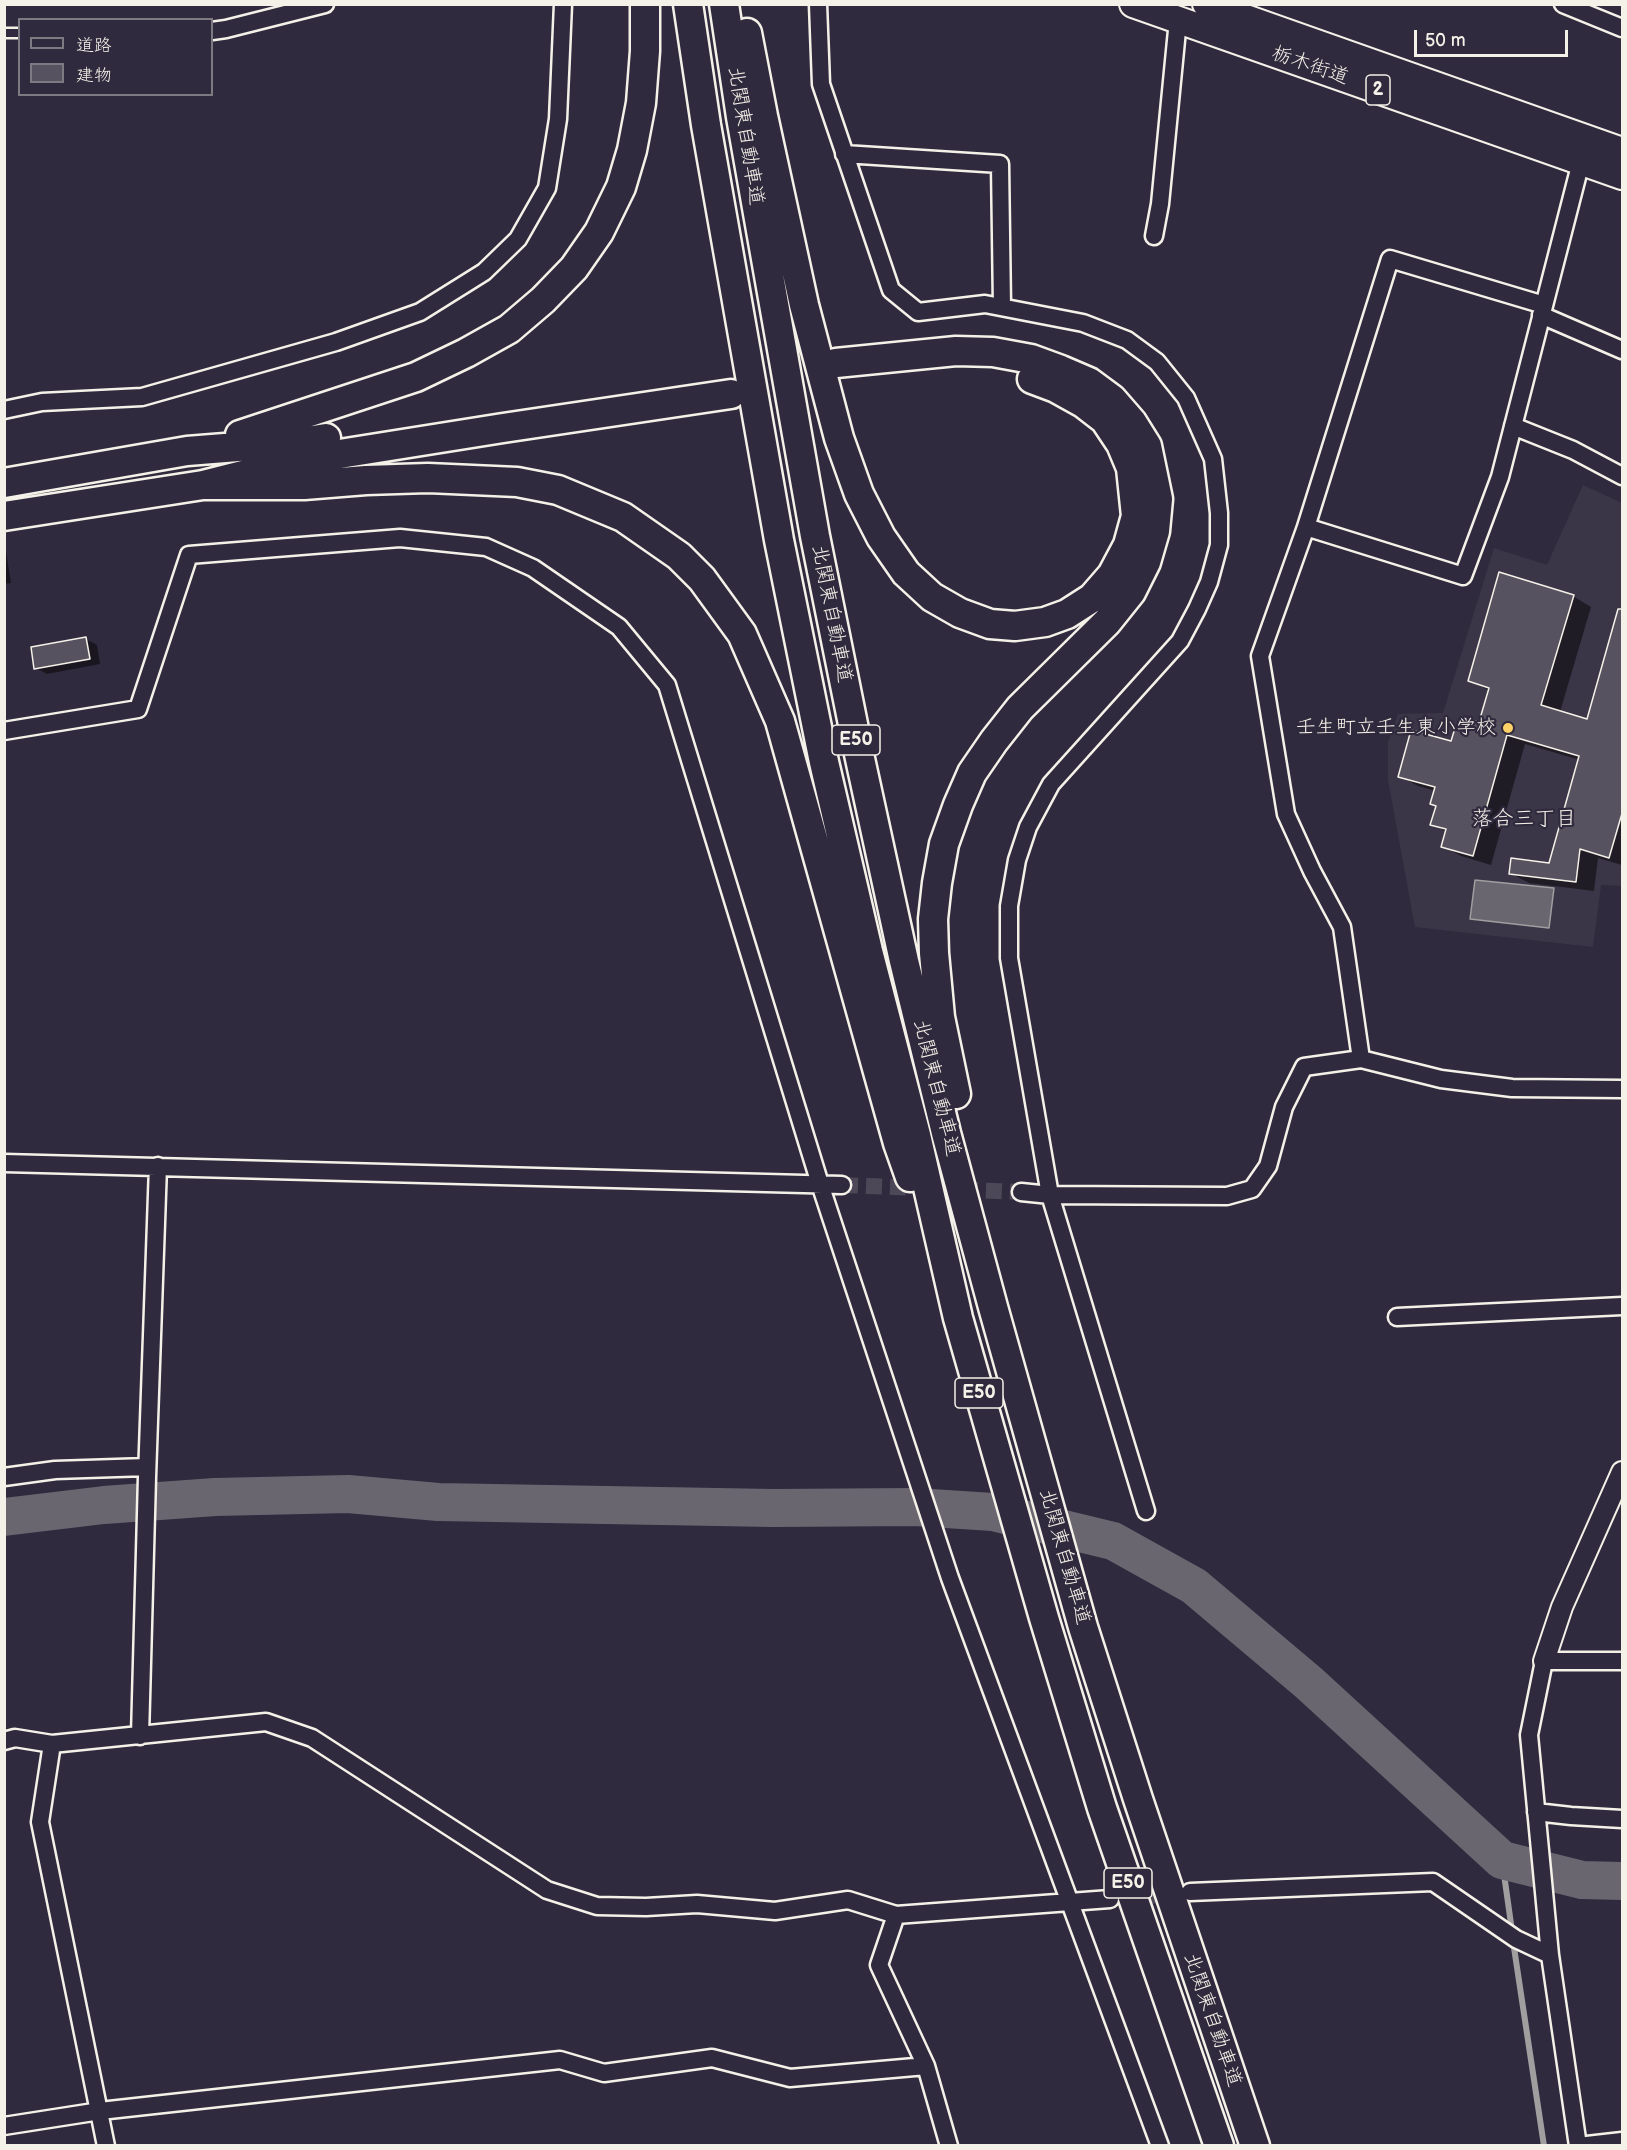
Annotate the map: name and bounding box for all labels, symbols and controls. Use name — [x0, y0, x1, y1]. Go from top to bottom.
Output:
legend — [18, 18, 213, 96]
scale bar — [1417, 18, 1572, 56]
text: 50 m — [1425, 30, 1466, 51]
text: 道路 — [76, 35, 112, 56]
street label: 栃木街道 — [1268, 42, 1352, 90]
text: 建物 — [76, 65, 112, 86]
street label: 北関東自動車道 — [722, 65, 768, 207]
road number: 2 — [1366, 75, 1390, 105]
street label: 北関東自動車道 — [806, 543, 856, 685]
place label: 壬生町立壬生東小学校 — [1296, 716, 1496, 740]
marker: 壬生町立壬生東小学校 — [1501, 721, 1515, 735]
road number: E50 — [832, 725, 880, 755]
district label: 落合三丁目 — [1472, 807, 1576, 833]
street label: 北関東自動車道 — [907, 1017, 965, 1159]
road number: E50 — [955, 1378, 1003, 1408]
street label: 北関東自動車道 — [1033, 1486, 1095, 1628]
road number: E50 — [1104, 1868, 1152, 1898]
street label: 北関東自動車道 — [1178, 1950, 1246, 2090]

